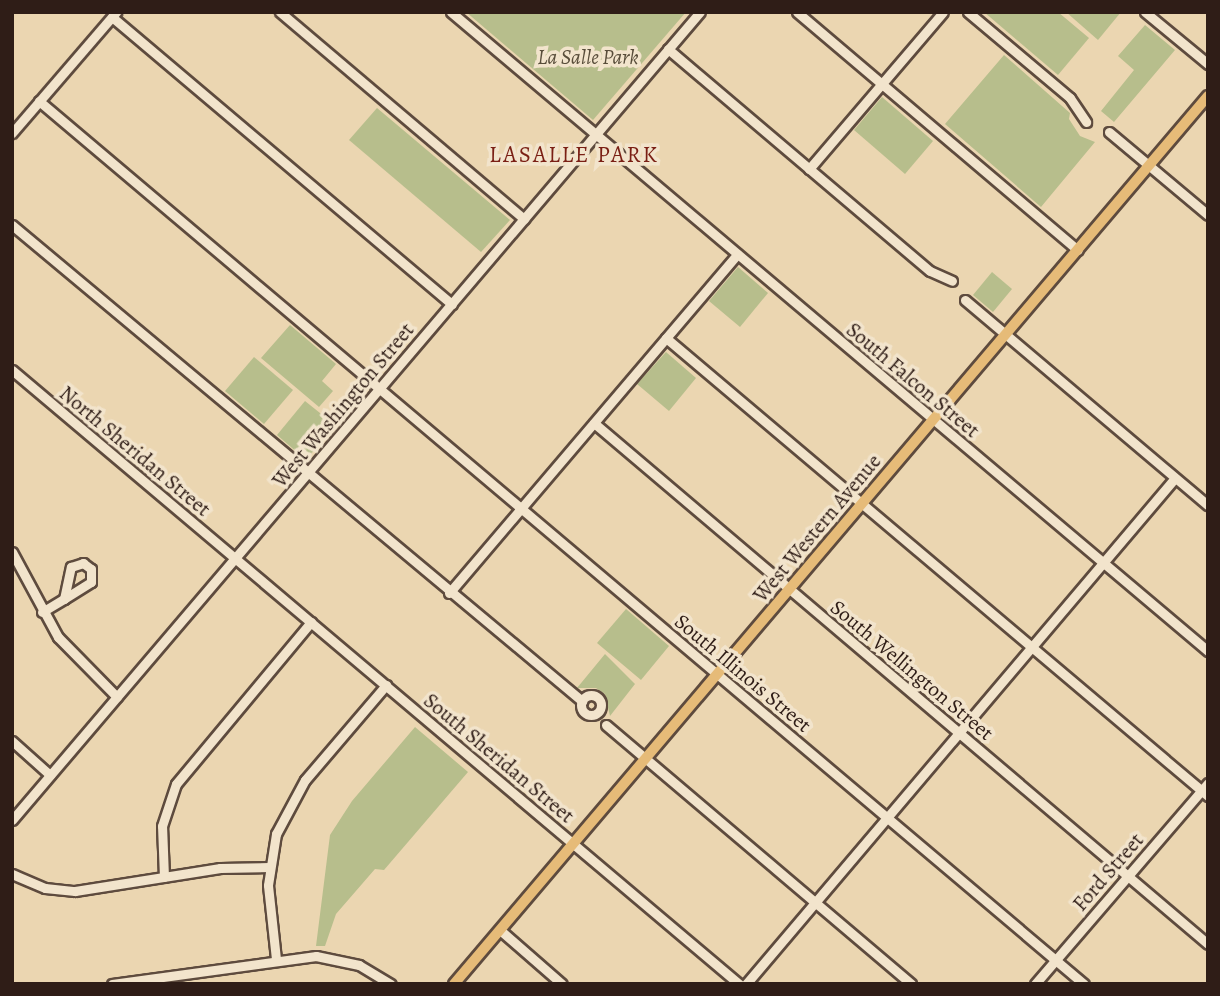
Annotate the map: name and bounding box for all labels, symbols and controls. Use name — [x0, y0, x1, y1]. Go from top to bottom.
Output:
park label: La Salle Park — [537, 44, 639, 70]
district label: LASALLE PARK — [491, 141, 657, 169]
street label: South Falcon Street — [841, 317, 985, 443]
street label: West Washington Street — [267, 318, 419, 492]
street label: North Sheridan Street — [54, 380, 216, 522]
street label: West Western Avenue — [748, 449, 886, 607]
street label: South Wellington Street — [825, 594, 999, 746]
street label: South Illinois Street — [670, 608, 816, 738]
street label: South Sheridan Street — [419, 688, 579, 828]
street label: Ford Street — [1067, 828, 1149, 916]

